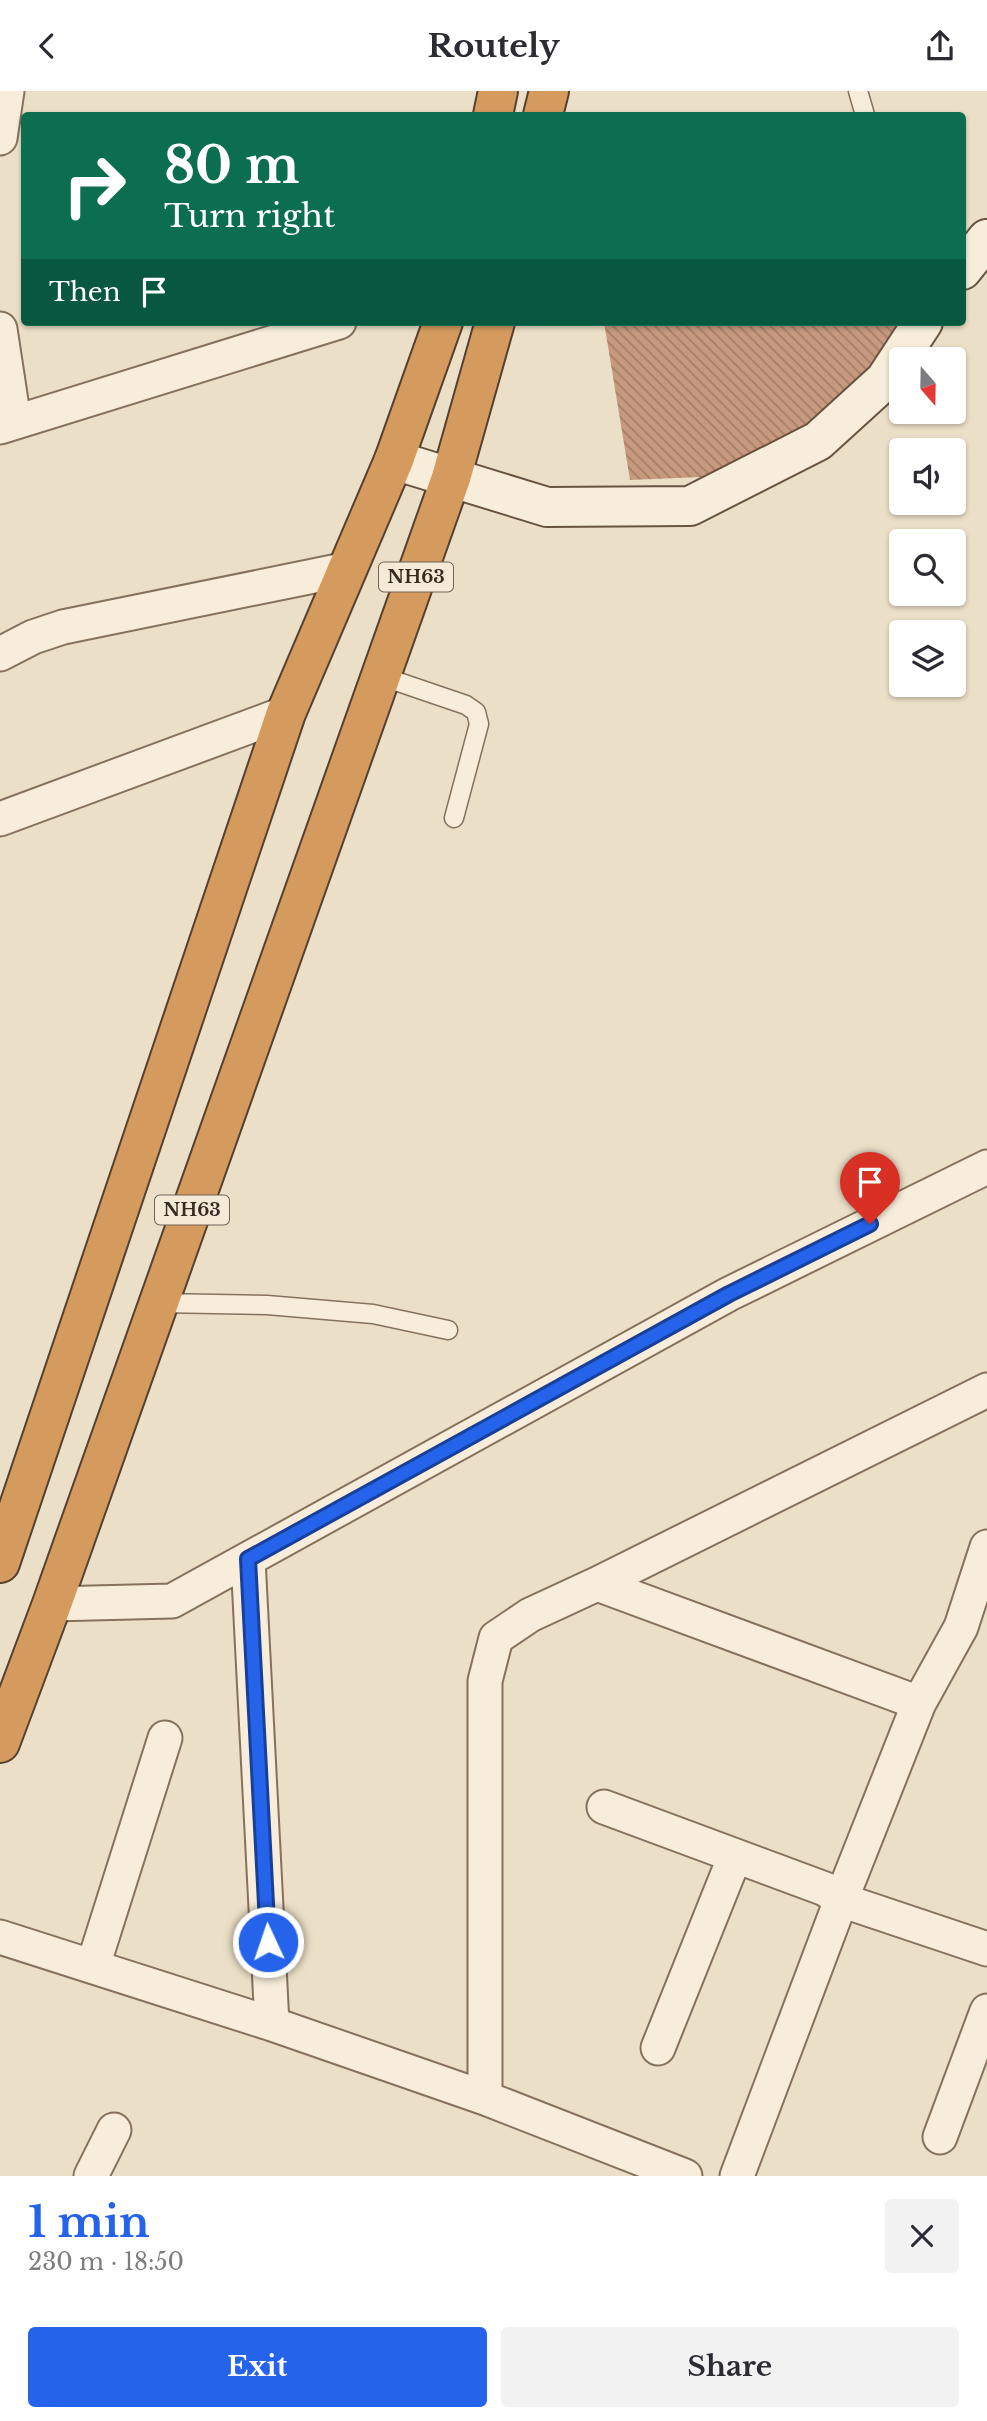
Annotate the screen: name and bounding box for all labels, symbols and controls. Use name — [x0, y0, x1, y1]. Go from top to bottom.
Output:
text: Routely — [427, 26, 560, 66]
icon: back — [28, 27, 66, 65]
icon: share — [921, 27, 959, 65]
text: 80 m — [164, 135, 299, 196]
icon: right — [49, 140, 140, 231]
text: Turn right — [164, 196, 335, 236]
icon: arrive — [135, 273, 173, 311]
text: Then — [49, 276, 121, 308]
north arrow — [889, 347, 966, 423]
map controls — [889, 347, 966, 697]
button: sound — [889, 438, 966, 515]
button: search — [889, 529, 966, 606]
road number: NH63 — [379, 563, 453, 591]
button: layers — [889, 620, 966, 697]
pin — [840, 1152, 900, 1224]
icon: arrive — [851, 1163, 889, 1201]
road number: NH63 — [155, 1195, 229, 1225]
position arrow — [231, 1905, 305, 1979]
text: 1 min — [28, 2196, 150, 2248]
button: close — [885, 2199, 959, 2273]
text: 230 m · 18:50 — [28, 2248, 184, 2276]
button: Exit — [28, 2327, 487, 2407]
button: Share — [501, 2327, 959, 2407]

